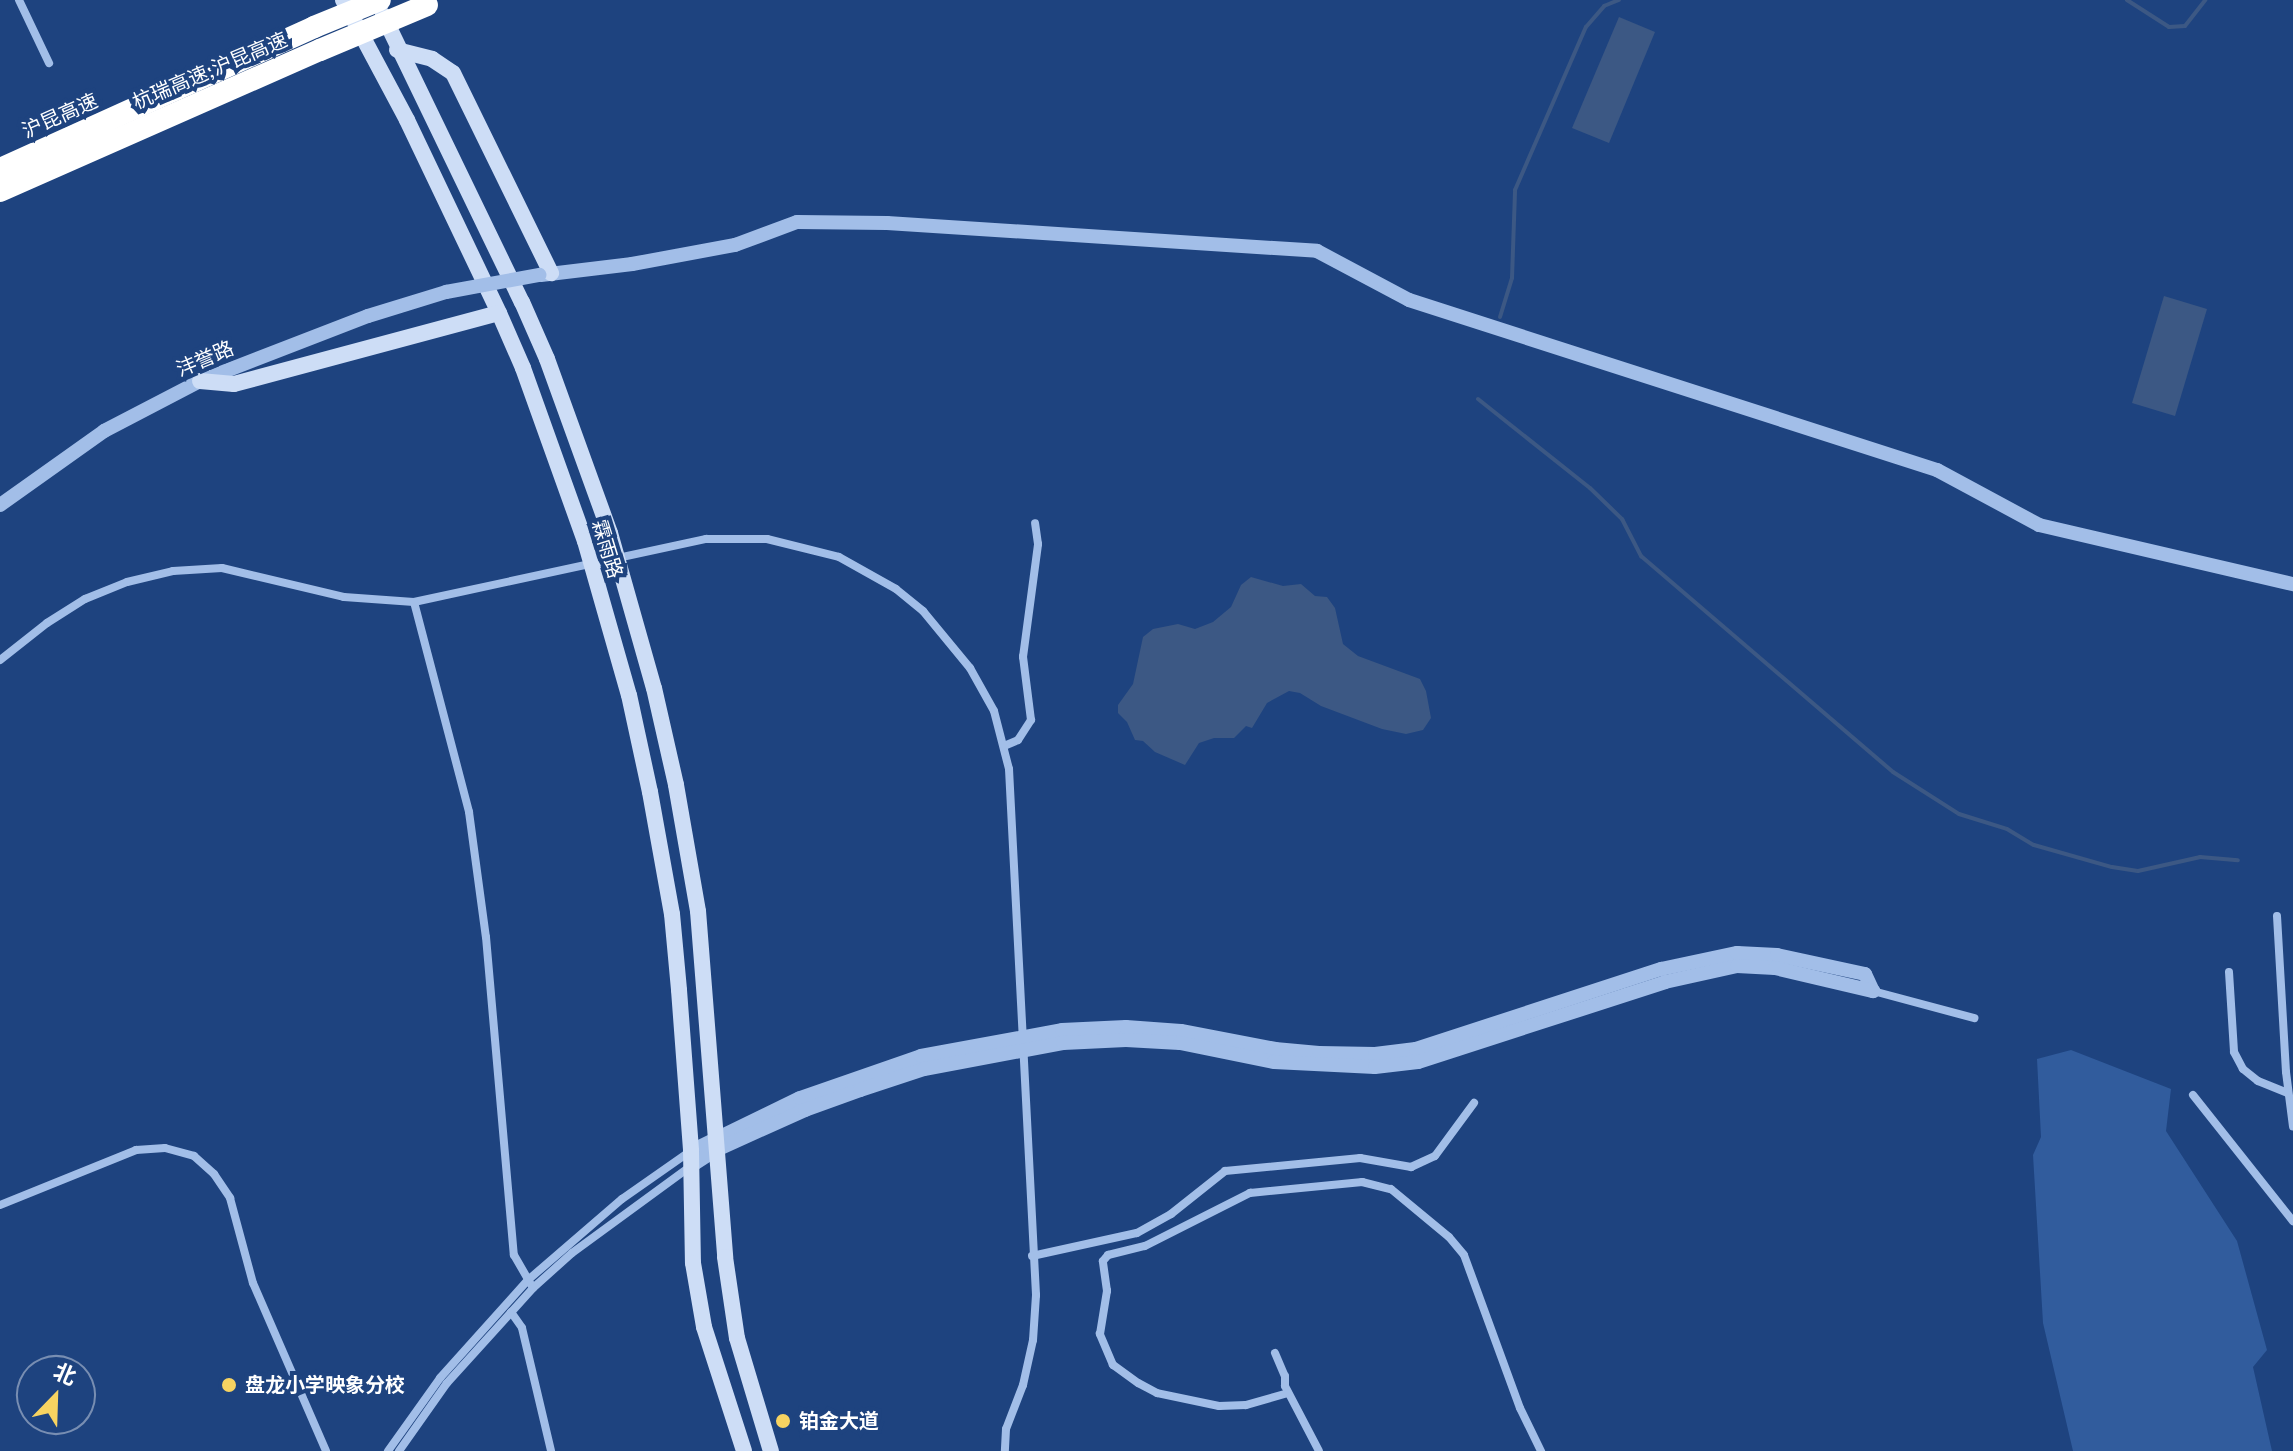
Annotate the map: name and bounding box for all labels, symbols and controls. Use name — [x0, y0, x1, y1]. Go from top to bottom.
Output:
street label: 杭瑞高速;沪昆高速 — [129, 28, 291, 114]
street label: 沪昆高速 — [19, 89, 101, 143]
street label: 沣誉路 — [173, 336, 237, 382]
street label: 霖雨路 — [587, 517, 627, 581]
north arrow — [16, 1355, 96, 1435]
text: 北 — [50, 1358, 80, 1390]
place label: 盘龙小学映象分校 — [245, 1373, 405, 1397]
marker: 盘龙小学映象分校 — [220, 1376, 238, 1394]
place label: 铂金大道 — [799, 1409, 879, 1433]
marker: 铂金大道 — [774, 1412, 792, 1430]

